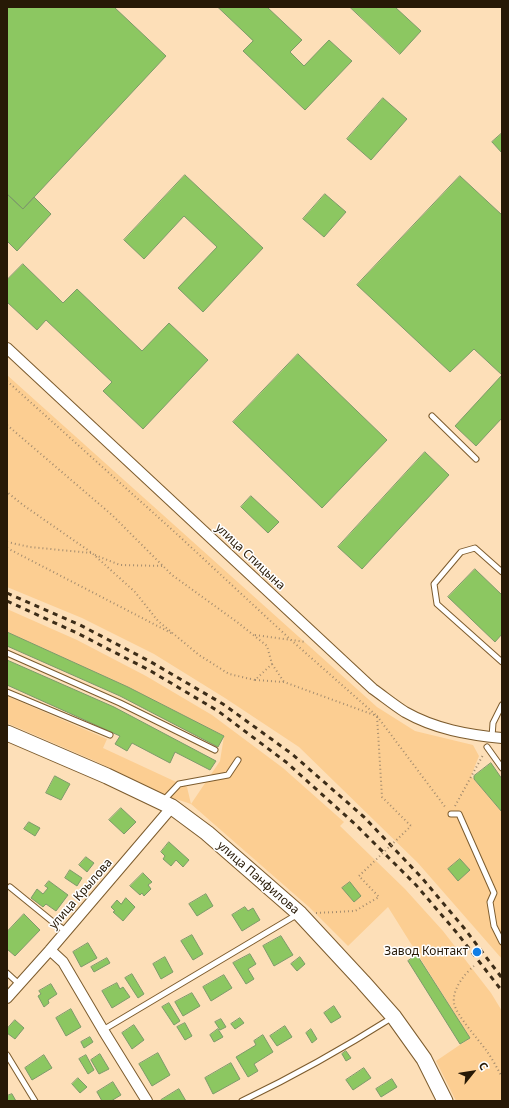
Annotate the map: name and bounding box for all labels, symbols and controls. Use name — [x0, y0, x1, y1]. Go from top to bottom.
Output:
street label: улица Спицына — [212, 521, 288, 593]
street label: улица Панфилова — [214, 838, 302, 918]
street label: улица Крылова — [46, 856, 116, 932]
place label: Завод Контакт — [384, 945, 468, 959]
marker: Завод Контакт — [471, 946, 483, 958]
north arrow — [453, 1052, 493, 1092]
text: С — [476, 1059, 492, 1073]

